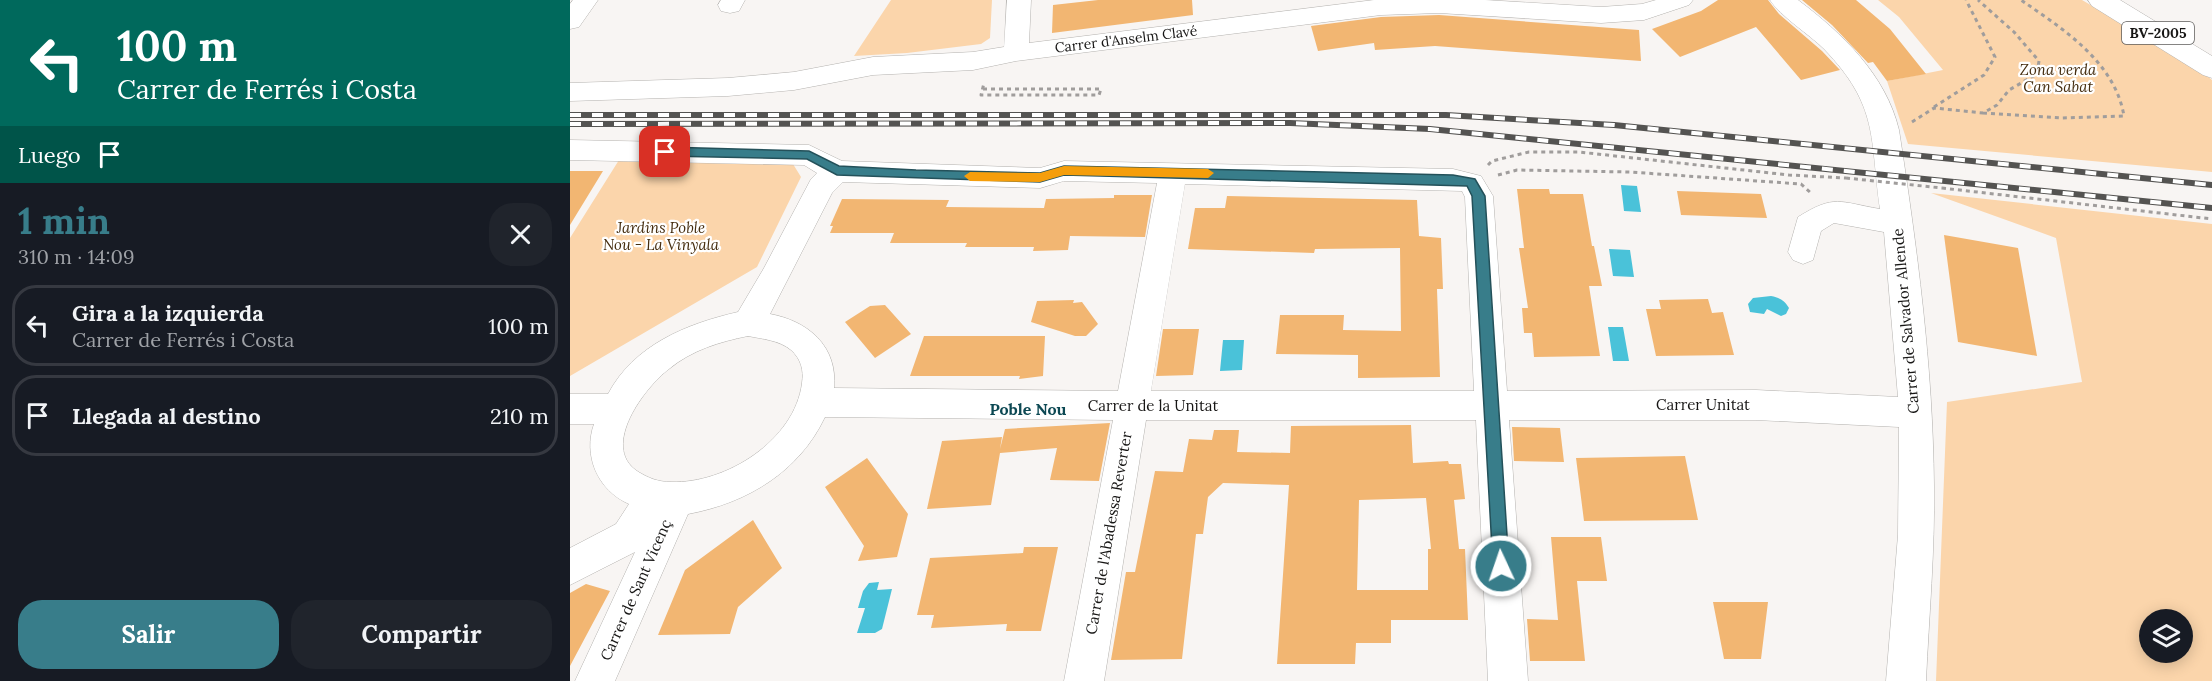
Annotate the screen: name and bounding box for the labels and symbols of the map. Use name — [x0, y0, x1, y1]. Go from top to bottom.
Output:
street label: Carrer d'Anselm Clavé — [1054, 21, 1199, 57]
road number: BV-2005 — [2122, 22, 2194, 44]
park label: Zona verda Can Sabat — [2020, 60, 2097, 96]
pin — [639, 126, 690, 177]
park label: Jardins Poble Nou - La Vinyala — [603, 218, 720, 254]
street label: Carrer de Salvador Allende — [1888, 227, 1923, 415]
street label: Carrer Unitat — [1656, 395, 1750, 414]
street label: Carrer de la Unitat — [1088, 396, 1218, 415]
district label: Poble Nou — [990, 399, 1066, 419]
street label: Carrer de l'Abadessa Reverter — [1081, 429, 1136, 636]
street label: Carrer de Sant Vicenç — [596, 516, 675, 663]
position arrow — [1469, 534, 1533, 598]

